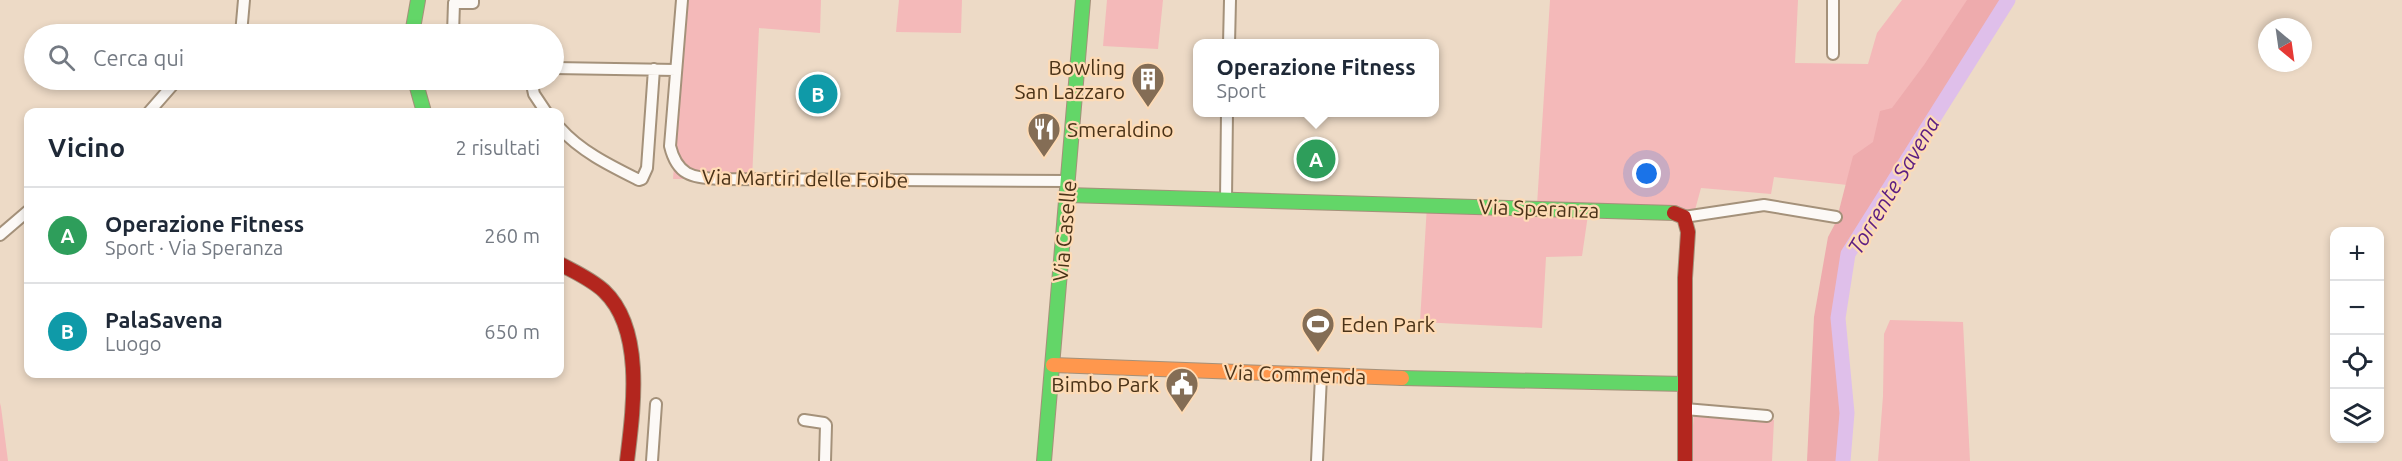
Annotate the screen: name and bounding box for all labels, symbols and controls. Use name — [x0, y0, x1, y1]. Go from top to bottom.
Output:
north arrow — [2258, 18, 2312, 72]
search box — [24, 24, 564, 90]
popup — [1193, 39, 1439, 117]
icon: search — [45, 41, 78, 74]
text: Cerca qui — [93, 45, 184, 70]
text: Operazione Fitness — [1216, 54, 1416, 79]
place label: Bowling San Lazzaro — [1015, 55, 1125, 103]
building icon: Bowling San Lazzaro — [1130, 61, 1166, 108]
pin: B — [798, 72, 838, 116]
text: Sport — [1216, 79, 1266, 102]
restaurant icon: Smeraldino — [1026, 111, 1062, 158]
water label: Torrente Savena — [1842, 112, 1944, 258]
place label: Smeraldino — [1067, 117, 1174, 141]
text: Vicino — [48, 133, 125, 162]
text: 2 risultati — [456, 136, 540, 159]
pin: A — [1296, 136, 1336, 182]
your location — [1632, 159, 1661, 188]
street label: Via Martiri delle Foibe — [702, 164, 908, 192]
street label: Via Caselle — [1048, 179, 1080, 283]
street label: Via Speranza — [1478, 194, 1600, 222]
text: Operazione Fitness — [105, 211, 304, 236]
text: A — [60, 224, 75, 247]
text: 260 m — [484, 224, 540, 247]
map controls — [2330, 227, 2384, 443]
button: + — [2330, 227, 2384, 281]
text: Sport · Via Speranza — [105, 236, 283, 259]
button: − — [2330, 281, 2384, 335]
sports icon: Eden Park — [1300, 306, 1336, 353]
text: PalaSavena — [105, 307, 223, 332]
place label: Eden Park — [1341, 312, 1435, 336]
text: B — [61, 320, 74, 343]
text: 650 m — [484, 320, 540, 343]
text: Luogo — [105, 332, 162, 355]
button: locate — [2330, 335, 2384, 389]
street label: Via Commenda — [1223, 360, 1367, 388]
public building icon: Bimbo Park — [1164, 366, 1200, 413]
place label: Bimbo Park — [1051, 372, 1159, 396]
button: layers — [2330, 389, 2384, 443]

